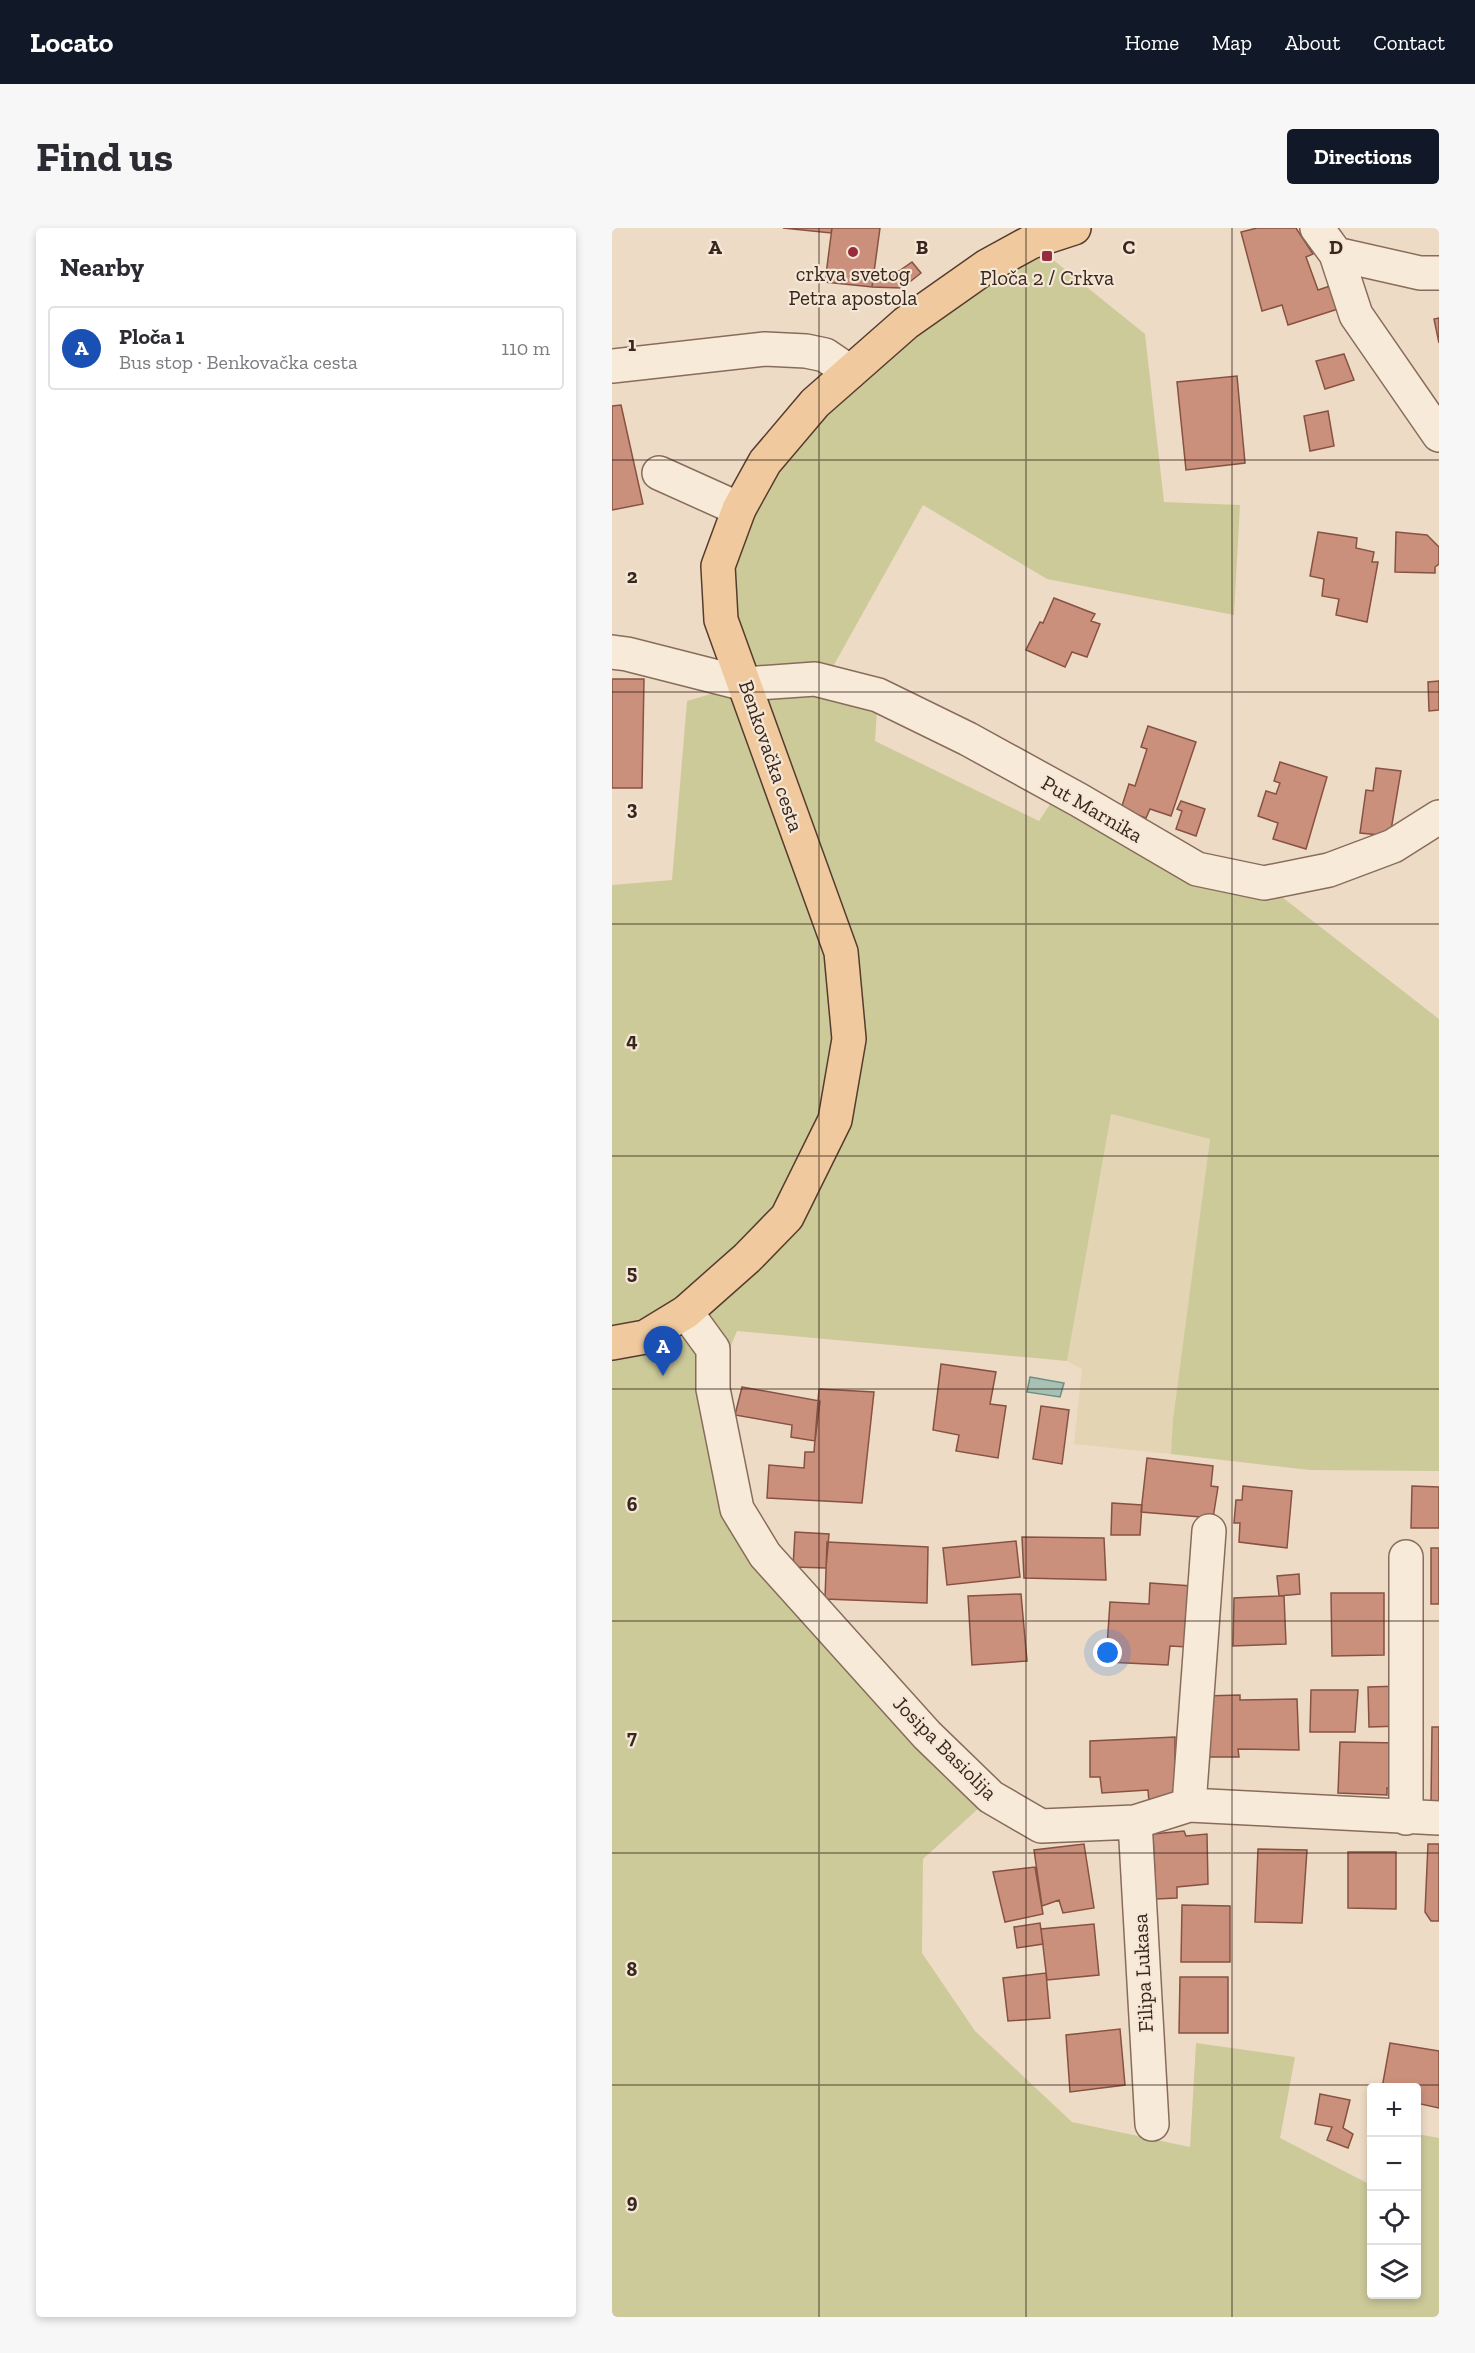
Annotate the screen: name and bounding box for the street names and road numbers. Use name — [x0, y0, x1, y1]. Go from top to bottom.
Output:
street label: Benkovačka cesta — [734, 677, 809, 835]
street label: Put Marnika — [1037, 770, 1147, 848]
street label: Josipa Basiolija — [887, 1690, 1003, 1806]
street label: Filipa Lukasa — [1127, 1913, 1158, 2033]

